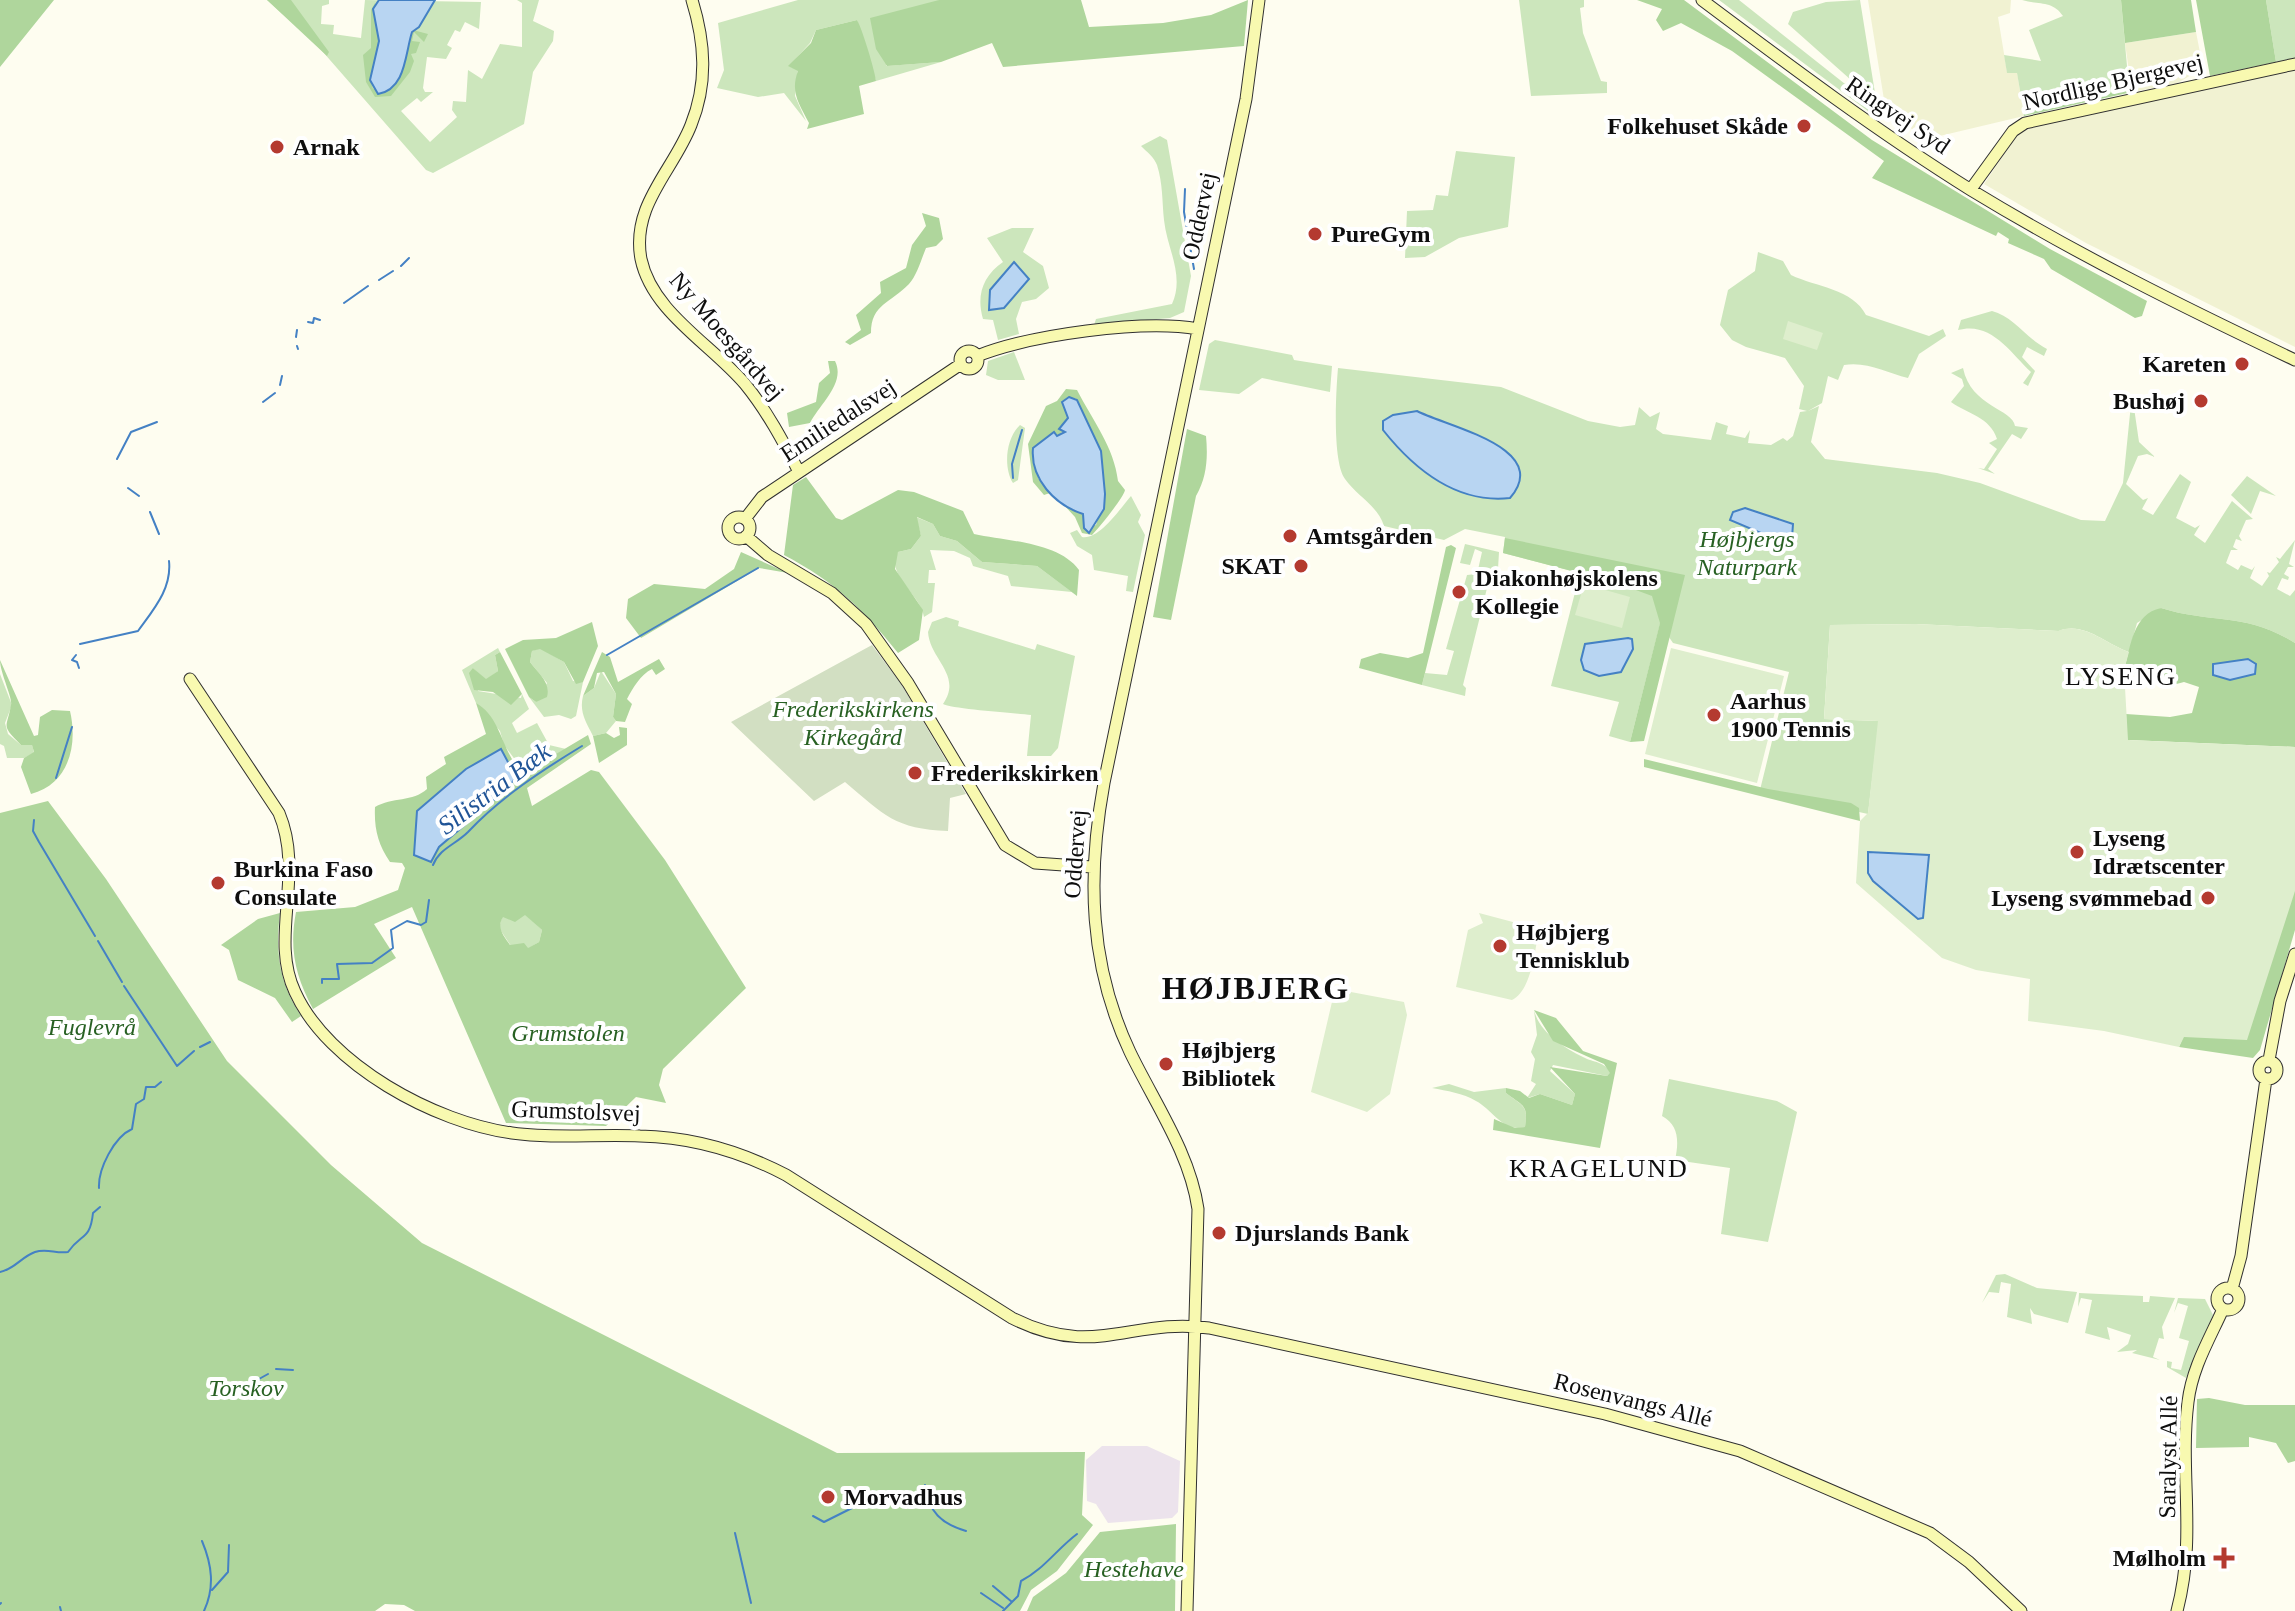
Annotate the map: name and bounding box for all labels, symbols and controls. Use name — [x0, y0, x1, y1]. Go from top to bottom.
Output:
street label: Nordlige Bjergevej — [2020, 49, 2206, 115]
street label: Ringvej Syd — [1841, 71, 1955, 159]
place label: Folkehuset Skåde — [1607, 113, 1788, 139]
marker: Folkehuset Skåde — [1795, 117, 1813, 135]
place label: Arnak — [293, 134, 360, 160]
marker: Arnak — [268, 138, 286, 156]
street label: Oddervej — [1177, 170, 1221, 262]
place label: PureGym — [1331, 221, 1431, 247]
marker: PureGym — [1306, 225, 1324, 243]
street label: Ny Moesgårdvej — [664, 267, 790, 405]
place label: Kareten — [2142, 351, 2226, 377]
marker: Kareten — [2233, 355, 2251, 373]
street label: Emiliedalsvej — [776, 373, 900, 467]
place label: Bushøj — [2113, 388, 2185, 414]
marker: Bushøj — [2192, 392, 2210, 410]
place label: Amtsgården — [1306, 523, 1433, 549]
park label: Højbjergs Naturpark — [1696, 526, 1797, 580]
marker: Amtsgården — [1281, 527, 1299, 545]
place label: SKAT — [1221, 553, 1285, 579]
marker: SKAT — [1292, 557, 1310, 575]
place label: Diakonhøjskolens Kollegie — [1475, 565, 1658, 619]
marker: Diakonhøjskolens Kollegie — [1450, 583, 1468, 601]
district label: LYSENG — [2065, 662, 2177, 691]
place label: Aarhus 1900 Tennis — [1730, 688, 1851, 742]
park label: Frederikskirkens Kirkegård — [771, 696, 934, 750]
marker: Aarhus 1900 Tennis — [1705, 706, 1723, 724]
water label: Silistria Bæk — [432, 736, 557, 840]
place label: Frederikskirken — [931, 760, 1099, 786]
marker: Frederikskirken — [906, 764, 924, 782]
street label: Oddervej — [1059, 809, 1091, 899]
place label: Lyseng Idrætscenter — [2093, 825, 2225, 879]
marker: Lyseng Idrætscenter — [2068, 843, 2086, 861]
place label: Burkina Faso Consulate — [234, 856, 373, 910]
marker: Burkina Faso Consulate — [209, 874, 227, 892]
place label: Lyseng svømmebad — [1991, 885, 2193, 911]
marker: Lyseng svømmebad — [2199, 889, 2217, 907]
place label: Højbjerg Tennisklub — [1516, 919, 1630, 973]
marker: Højbjerg Tennisklub — [1491, 937, 1509, 955]
district label: HØJBJERG — [1162, 970, 1350, 1006]
park label: Fuglevrå — [47, 1014, 136, 1040]
park label: Grumstolen — [511, 1020, 625, 1046]
place label: Højbjerg Bibliotek — [1182, 1037, 1276, 1091]
marker: Højbjerg Bibliotek — [1157, 1055, 1175, 1073]
street label: Grumstolsvej — [511, 1096, 641, 1126]
district label: KRAGELUND — [1509, 1154, 1689, 1183]
place label: Djurslands Bank — [1235, 1220, 1410, 1246]
marker: Djurslands Bank — [1210, 1224, 1228, 1242]
street label: Rosenvangs Allé — [1551, 1368, 1715, 1432]
park label: Torskov — [208, 1375, 284, 1401]
street label: Saralyst Allé — [2154, 1395, 2182, 1519]
place label: Morvadhus — [844, 1484, 963, 1510]
marker: Morvadhus — [819, 1488, 837, 1506]
place label: Mølholm — [2113, 1545, 2206, 1571]
marker: Mølholm — [2213, 1547, 2235, 1569]
park label: Hestehave — [1083, 1556, 1184, 1582]

